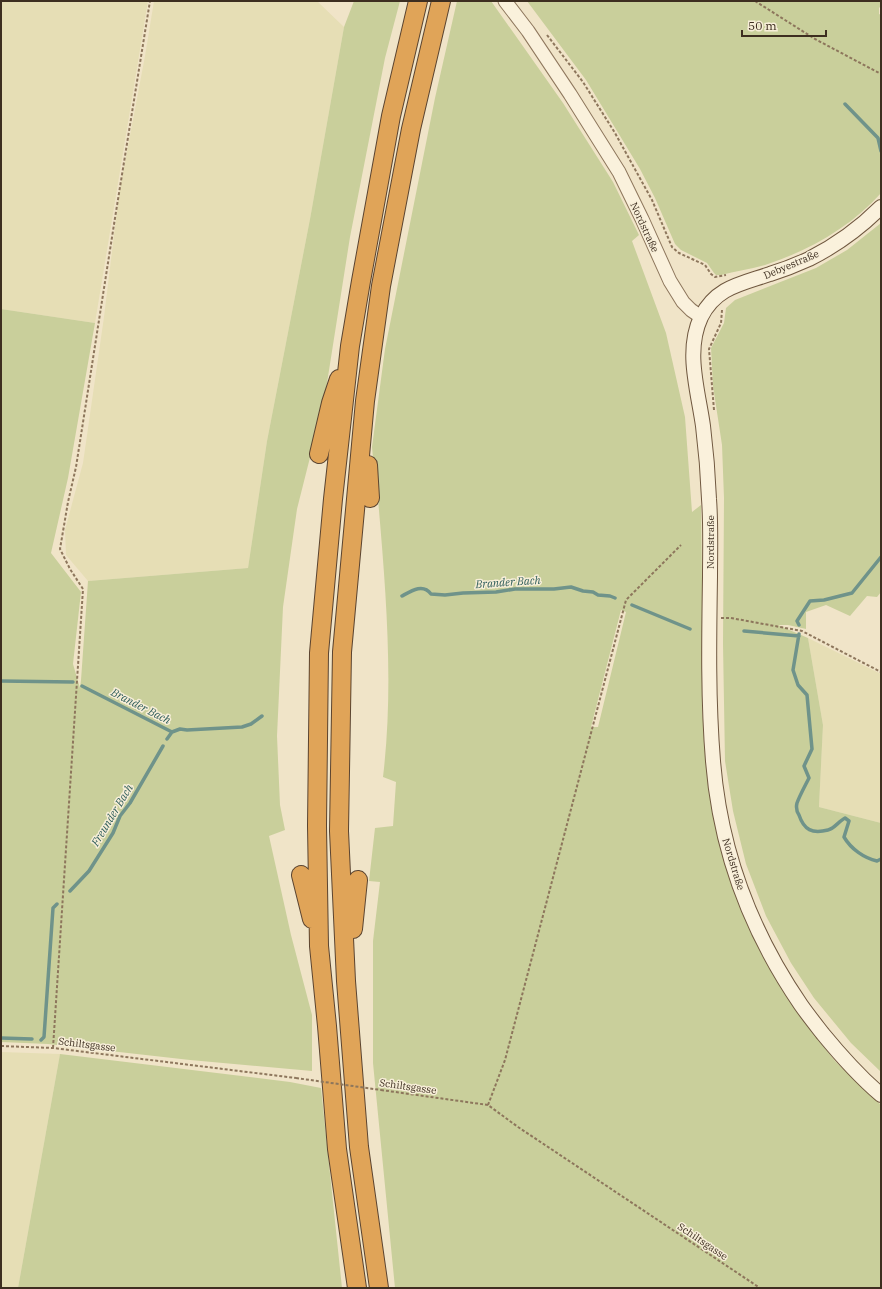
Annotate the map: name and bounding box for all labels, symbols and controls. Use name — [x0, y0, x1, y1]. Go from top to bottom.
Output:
scale bar — [742, 12, 826, 38]
text: 50 m — [748, 18, 777, 33]
street label: Nordstraße — [627, 200, 662, 254]
street label: Debyestraße — [762, 247, 821, 282]
street label: Nordstraße — [704, 515, 717, 569]
water label: Brander Bach — [474, 573, 541, 591]
water label: Brander Bach — [108, 685, 173, 727]
water label: Freunder Bach — [88, 782, 136, 849]
street label: Nordstraße — [719, 836, 748, 892]
street label: Schiltsgasse — [58, 1035, 116, 1054]
street label: Schiltsgasse — [378, 1076, 437, 1097]
street label: Schiltsgasse — [675, 1220, 730, 1263]

